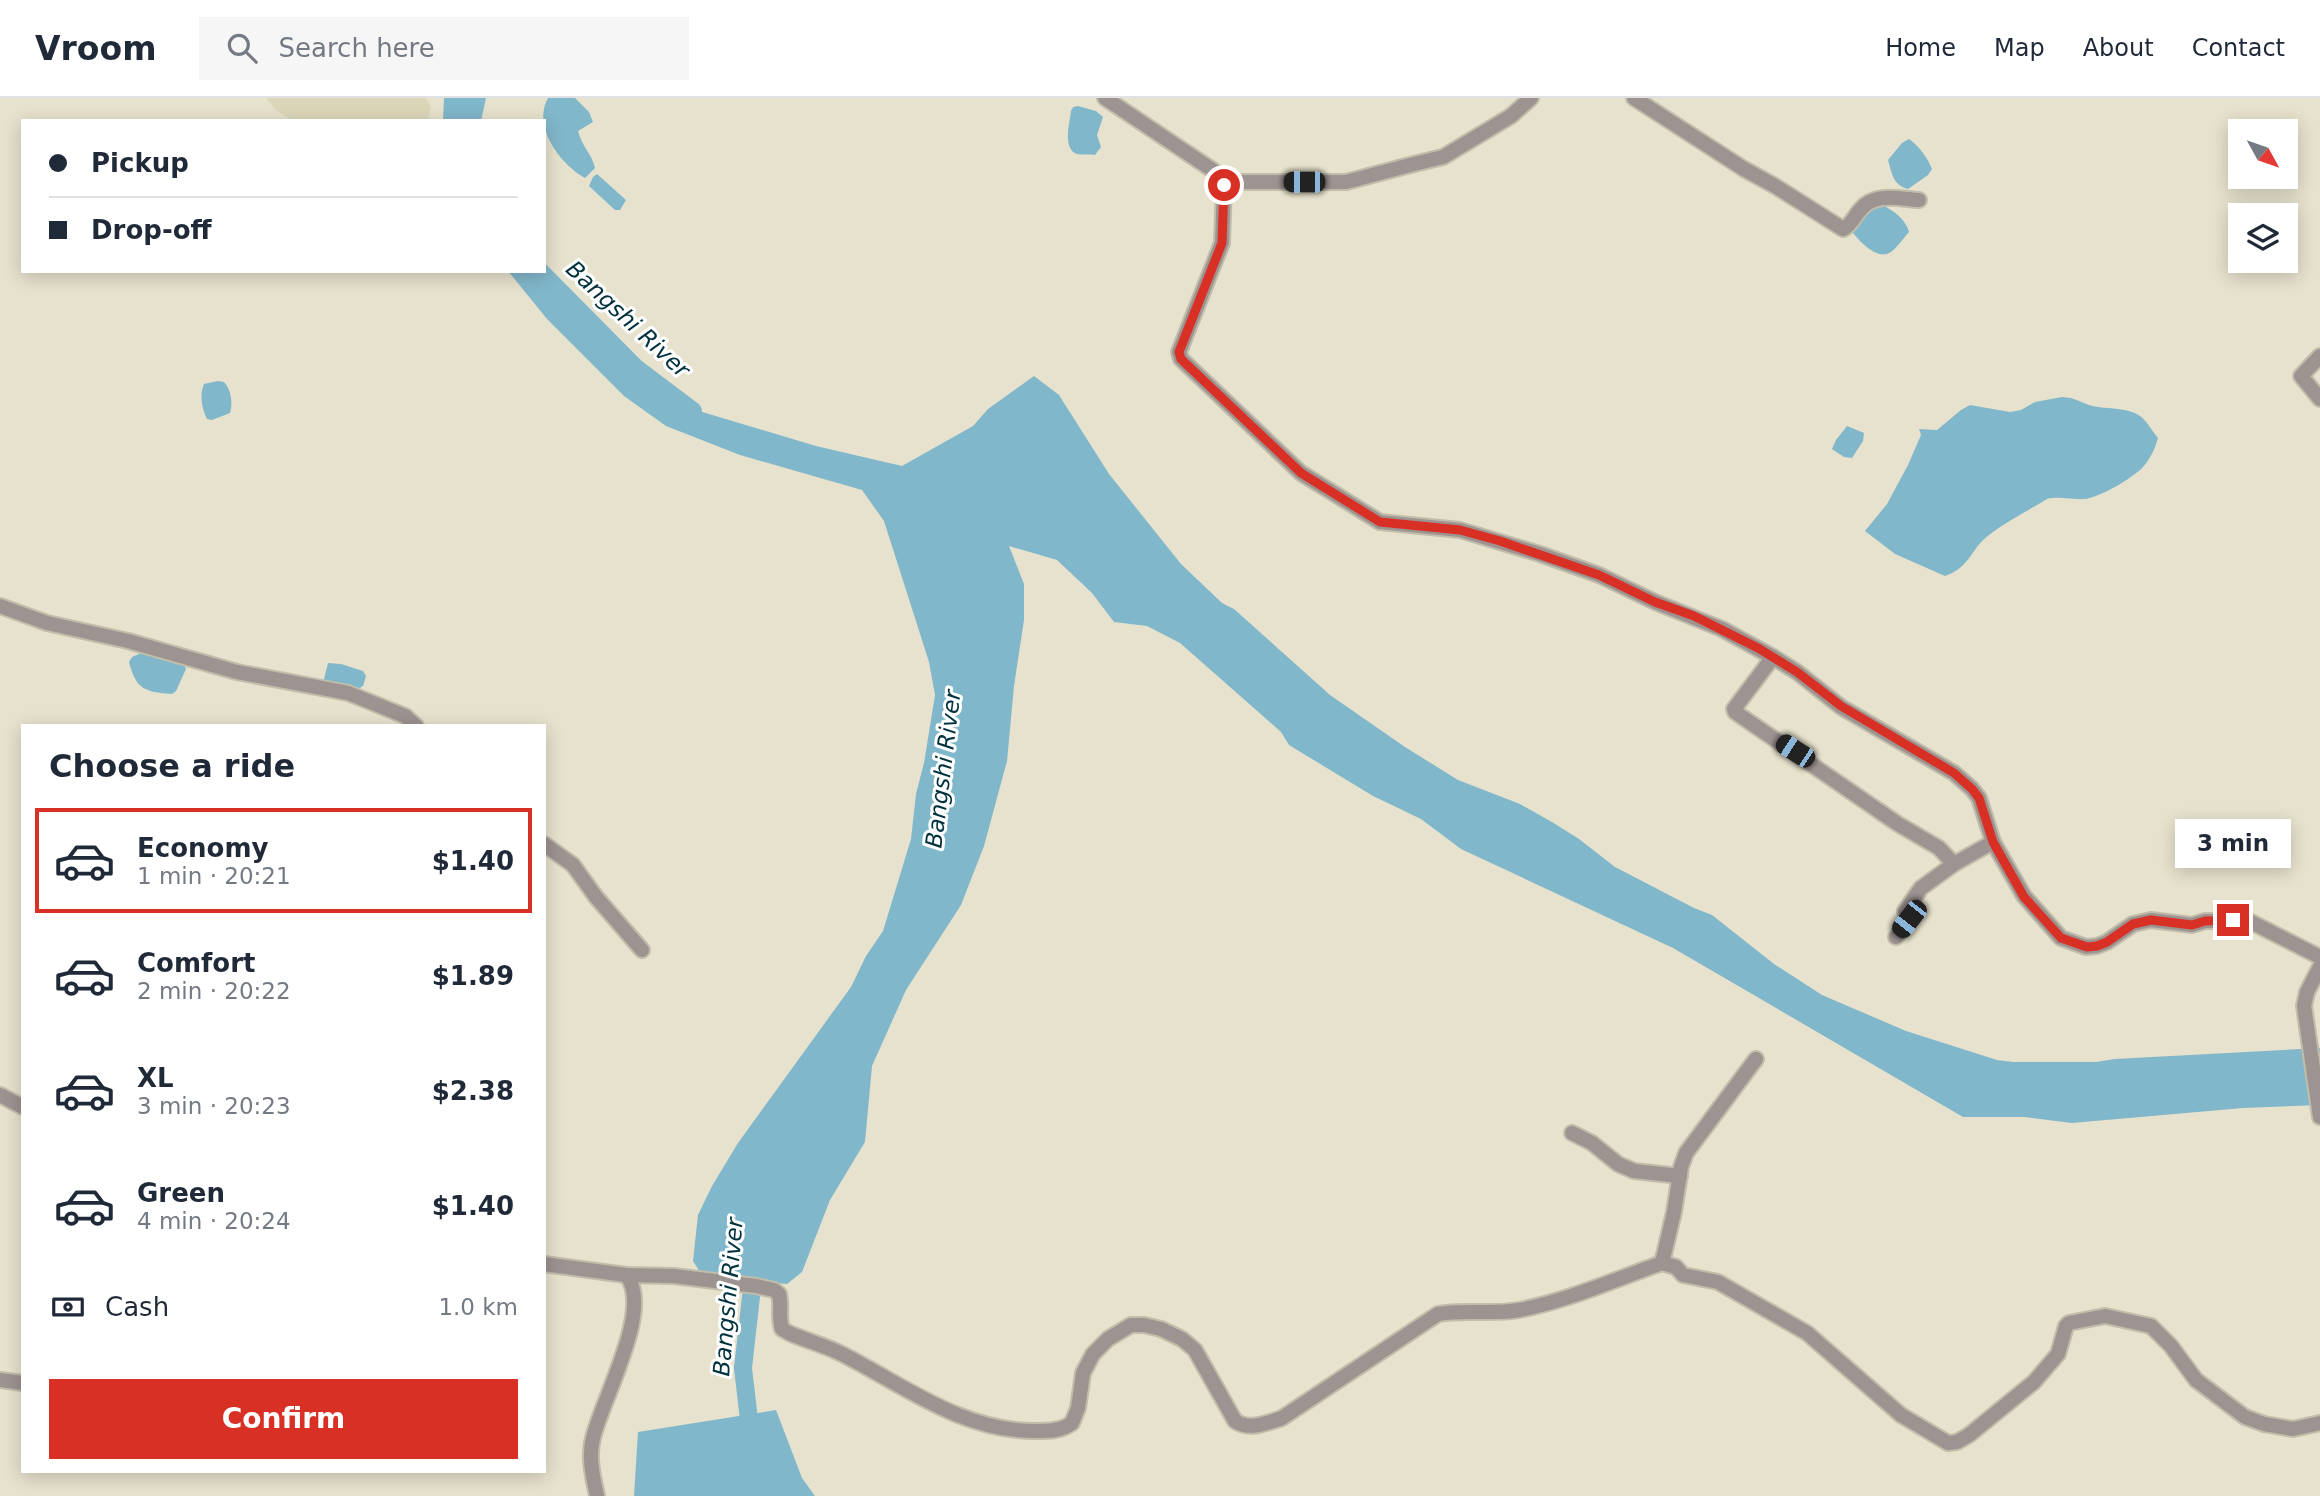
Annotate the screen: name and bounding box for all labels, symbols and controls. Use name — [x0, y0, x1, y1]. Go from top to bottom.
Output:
search box — [199, 17, 689, 80]
text: Vroom — [35, 29, 157, 68]
icon: search — [223, 29, 261, 67]
text: Search here — [279, 33, 435, 63]
text: Home — [1885, 34, 1956, 62]
text: Map — [1994, 34, 2045, 62]
text: About — [2083, 34, 2154, 62]
text: Contact — [2192, 34, 2285, 62]
north arrow — [2228, 119, 2298, 189]
map controls — [2228, 119, 2298, 273]
text: Pickup — [91, 148, 189, 178]
route start — [1208, 169, 1240, 201]
car — [1284, 172, 1326, 193]
button: layers — [2228, 203, 2298, 273]
text: Drop-off — [91, 215, 212, 245]
water label: Bangshi River — [561, 255, 696, 384]
water label: Bangshi River — [920, 687, 966, 849]
car — [1772, 731, 1819, 771]
text: Choose a ride — [49, 747, 295, 785]
callout: 3 min — [2175, 818, 2291, 868]
icon: car — [53, 829, 116, 892]
text: 3 min — [2197, 830, 2269, 856]
text: Economy — [137, 833, 268, 863]
text: $1.40 — [432, 846, 514, 876]
text: 1 min · 20:21 — [137, 863, 291, 889]
car — [1888, 896, 1931, 942]
route end — [2217, 904, 2249, 936]
icon: car — [53, 944, 116, 1007]
text: Comfort — [137, 948, 255, 978]
text: $1.89 — [432, 961, 514, 991]
text: 2 min · 20:22 — [137, 978, 291, 1004]
icon: car — [53, 1059, 116, 1122]
text: XL — [137, 1063, 174, 1093]
text: $2.38 — [432, 1076, 514, 1106]
text: 3 min · 20:23 — [137, 1093, 291, 1119]
icon: car — [53, 1174, 116, 1237]
text: Green — [137, 1178, 225, 1208]
text: $1.40 — [432, 1191, 514, 1221]
text: 4 min · 20:24 — [137, 1208, 291, 1234]
water label: Bangshi River — [708, 1215, 748, 1377]
icon: cash — [49, 1288, 87, 1326]
text: Cash — [105, 1292, 169, 1322]
text: 1.0 km — [438, 1294, 518, 1320]
button: Confirm — [49, 1379, 518, 1459]

